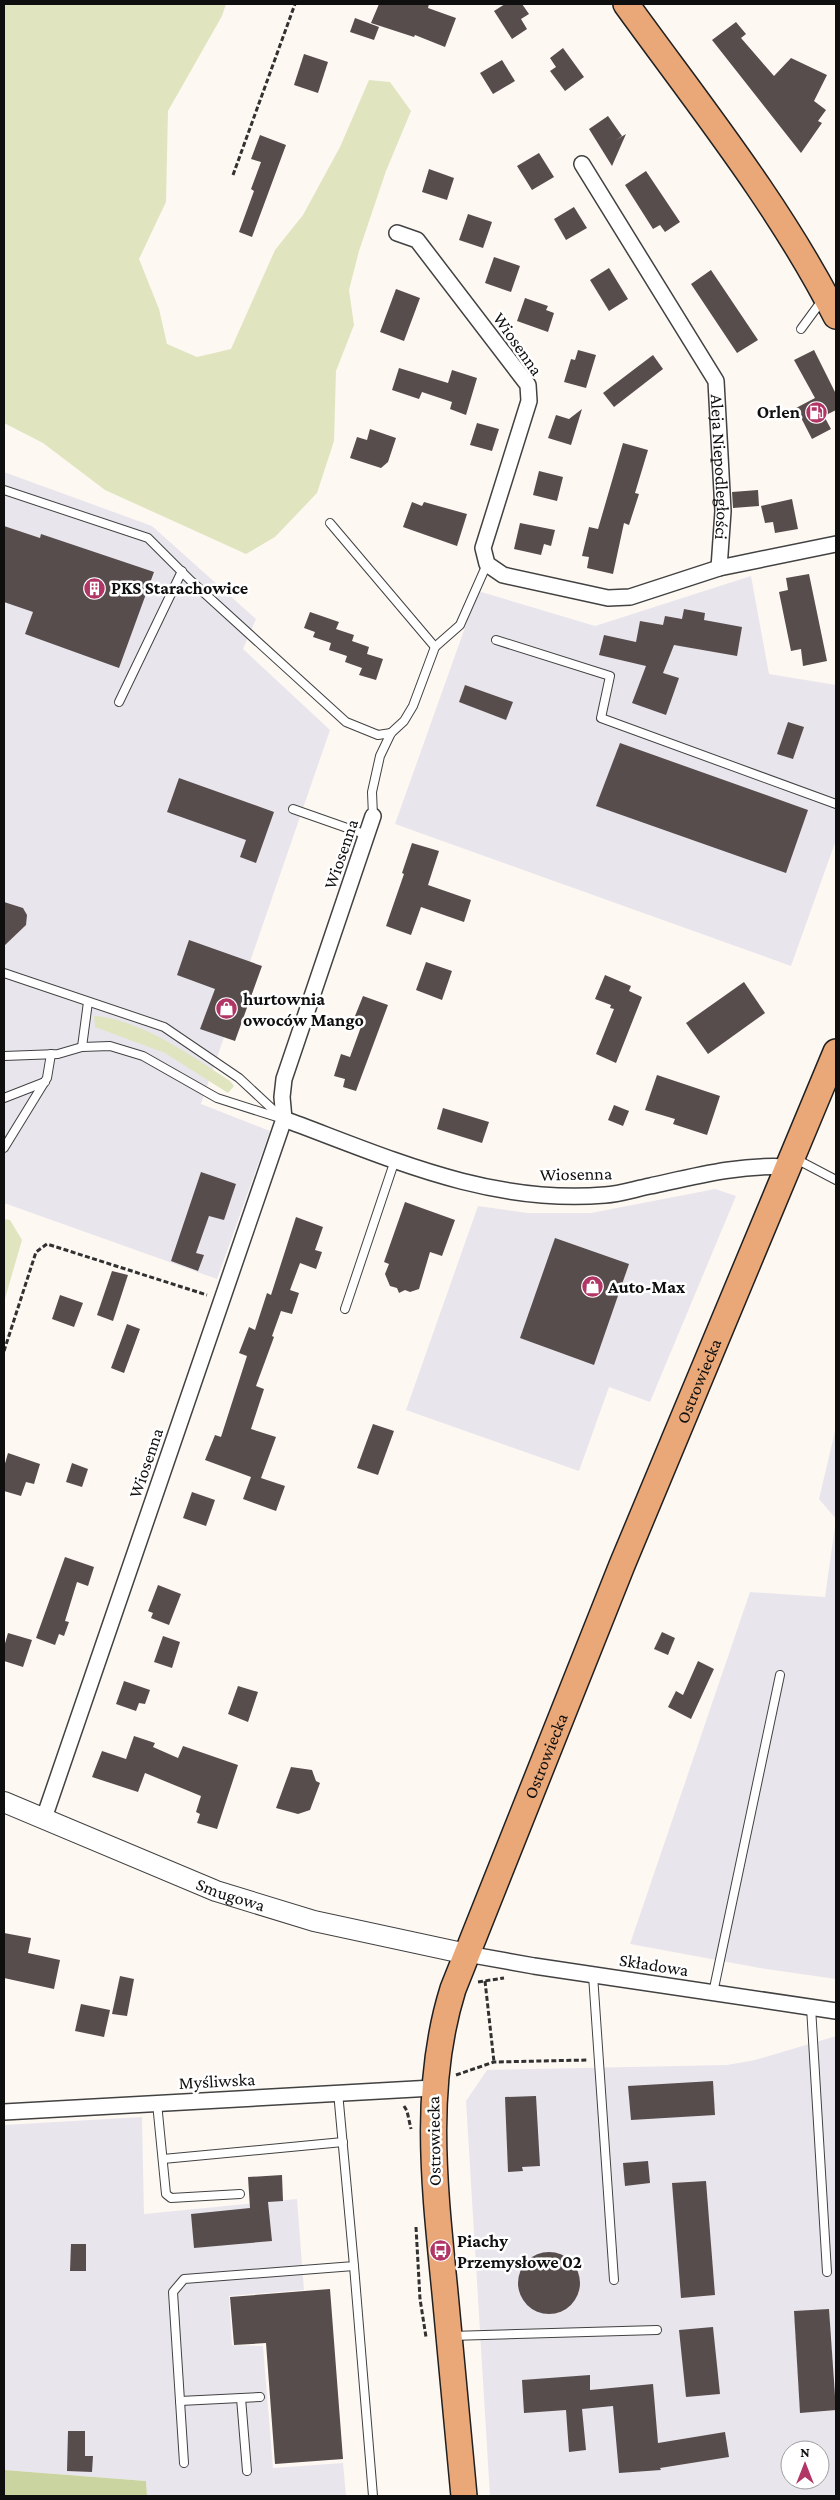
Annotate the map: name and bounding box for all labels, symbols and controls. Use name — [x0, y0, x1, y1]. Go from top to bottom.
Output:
street label: Wiosenna — [489, 309, 547, 379]
street label: Aleja Niepodległości — [707, 394, 733, 541]
fuel station icon: Orlen — [804, 400, 828, 424]
place label: Orlen — [757, 402, 801, 422]
building icon: PKS Starachowice — [83, 576, 107, 600]
place label: PKS Starachowice — [111, 578, 248, 598]
street label: Wiosenna — [320, 816, 362, 892]
place label: hurtownia owoców Mango — [243, 989, 364, 1030]
shop icon: hurtownia owoców Mango — [215, 997, 239, 1021]
street label: Wiosenna — [540, 1163, 612, 1185]
shop icon: Auto-Max — [580, 1275, 604, 1299]
place label: Auto-Max — [607, 1277, 686, 1297]
street label: Ostrowiecka — [672, 1336, 725, 1427]
street label: Wiosenna — [125, 1425, 167, 1501]
street label: Ostrowiecka — [520, 1710, 572, 1802]
street label: Smugowa — [193, 1874, 267, 1915]
street label: Składowa — [618, 1950, 690, 1980]
street label: Myśliwska — [178, 2069, 256, 2093]
street label: Ostrowiecka — [423, 2096, 445, 2186]
place label: Piachy Przemysłowe 02 — [457, 2231, 582, 2272]
bus stop icon: Piachy Przemysłowe 02 — [429, 2239, 453, 2263]
north arrow — [780, 2440, 830, 2490]
text: N — [800, 2444, 810, 2460]

